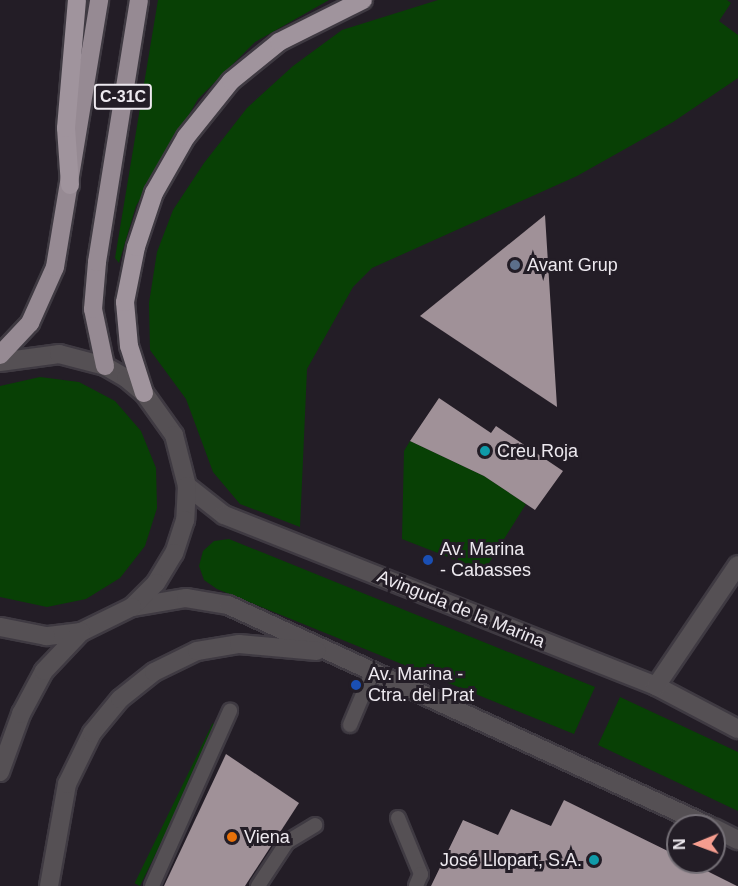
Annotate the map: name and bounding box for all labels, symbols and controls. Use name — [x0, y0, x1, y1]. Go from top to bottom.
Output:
road number: C-31C — [93, 84, 153, 110]
place label: Avant Grup — [527, 254, 618, 276]
marker: Avant Grup — [508, 258, 522, 272]
place label: Creu Roja — [497, 440, 578, 462]
marker: Creu Roja — [478, 444, 492, 458]
place label: Av. Marina - Cabasses — [440, 539, 531, 582]
marker: Av. Marina - Cabasses — [421, 553, 435, 567]
street label: Avinguda de la Marina — [374, 565, 548, 653]
place label: Av. Marina - Ctra. del Prat — [368, 664, 474, 706]
marker: Av. Marina - Ctra. del Prat — [349, 678, 363, 692]
north arrow — [666, 814, 726, 874]
place label: Viena — [244, 826, 290, 848]
marker: Viena — [225, 830, 239, 844]
text: N — [671, 838, 688, 850]
place label: José Llopart, S.A. — [440, 849, 582, 871]
marker: José Llopart, S.A. — [587, 853, 601, 867]

